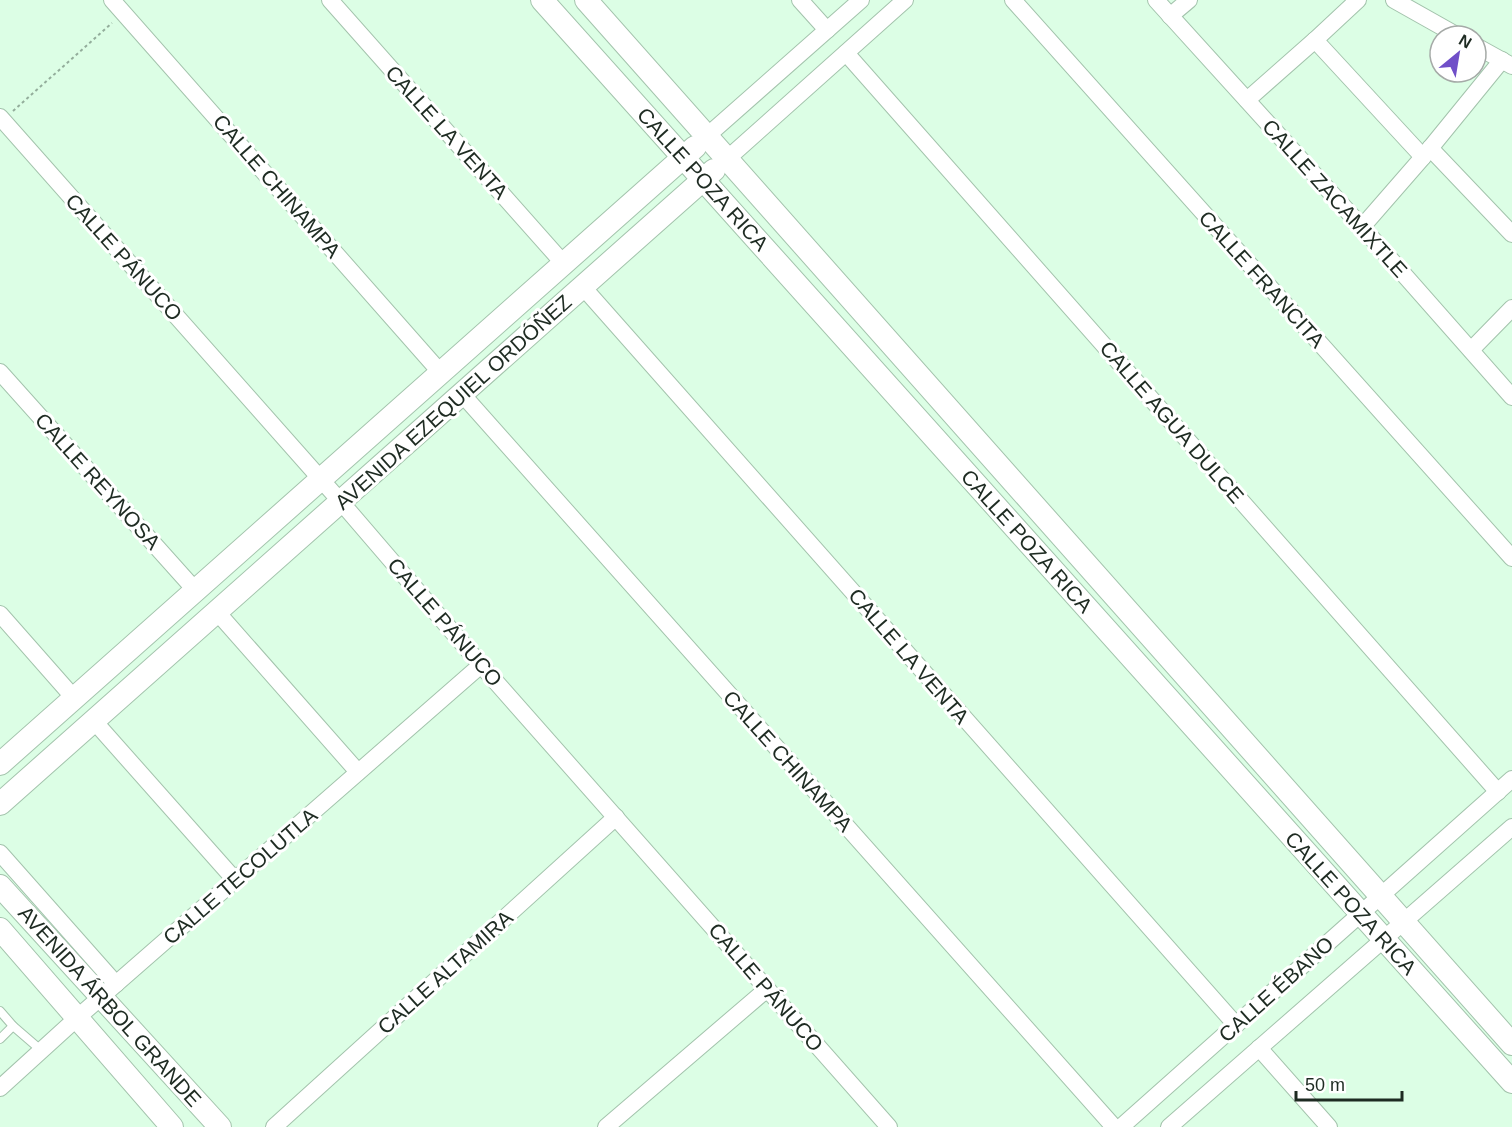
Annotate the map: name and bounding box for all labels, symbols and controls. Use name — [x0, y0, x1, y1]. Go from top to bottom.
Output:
north arrow — [1428, 24, 1488, 84]
text: N — [1456, 31, 1475, 52]
street label: CALLE LA VENTA — [381, 61, 513, 203]
street label: CALLE POZA RICA — [633, 103, 773, 255]
street label: CALLE CHINAMPA — [209, 110, 345, 262]
street label: CALLE ZACAMIXTLE — [1258, 114, 1412, 282]
street label: CALLE PÁNUCO — [61, 189, 187, 325]
street label: CALLE FRANCITA — [1195, 206, 1329, 352]
street label: AVENIDA EZEQUIEL ORDÓÑEZ — [330, 290, 576, 514]
street label: CALLE AGUA DULCE — [1096, 336, 1248, 508]
street label: CALLE REYNOSA — [31, 408, 165, 554]
street label: CALLE POZA RICA — [957, 465, 1097, 617]
street label: CALLE PÁNUCO — [383, 553, 507, 691]
street label: CALLE LA VENTA — [844, 584, 974, 728]
street label: CALLE CHINAMPA — [719, 686, 857, 836]
street label: CALLE TECOLUTLA — [159, 803, 321, 949]
street label: CALLE POZA RICA — [1281, 827, 1421, 979]
street label: AVENIDA ÁRBOL GRANDE — [14, 901, 206, 1111]
street label: CALLE ALTAMIRA — [373, 906, 517, 1038]
street label: CALLE PÁNUCO — [704, 918, 828, 1056]
street label: CALLE ÉBANO — [1214, 932, 1338, 1046]
scale bar — [1296, 1064, 1402, 1102]
text: 50 m — [1305, 1075, 1345, 1095]

